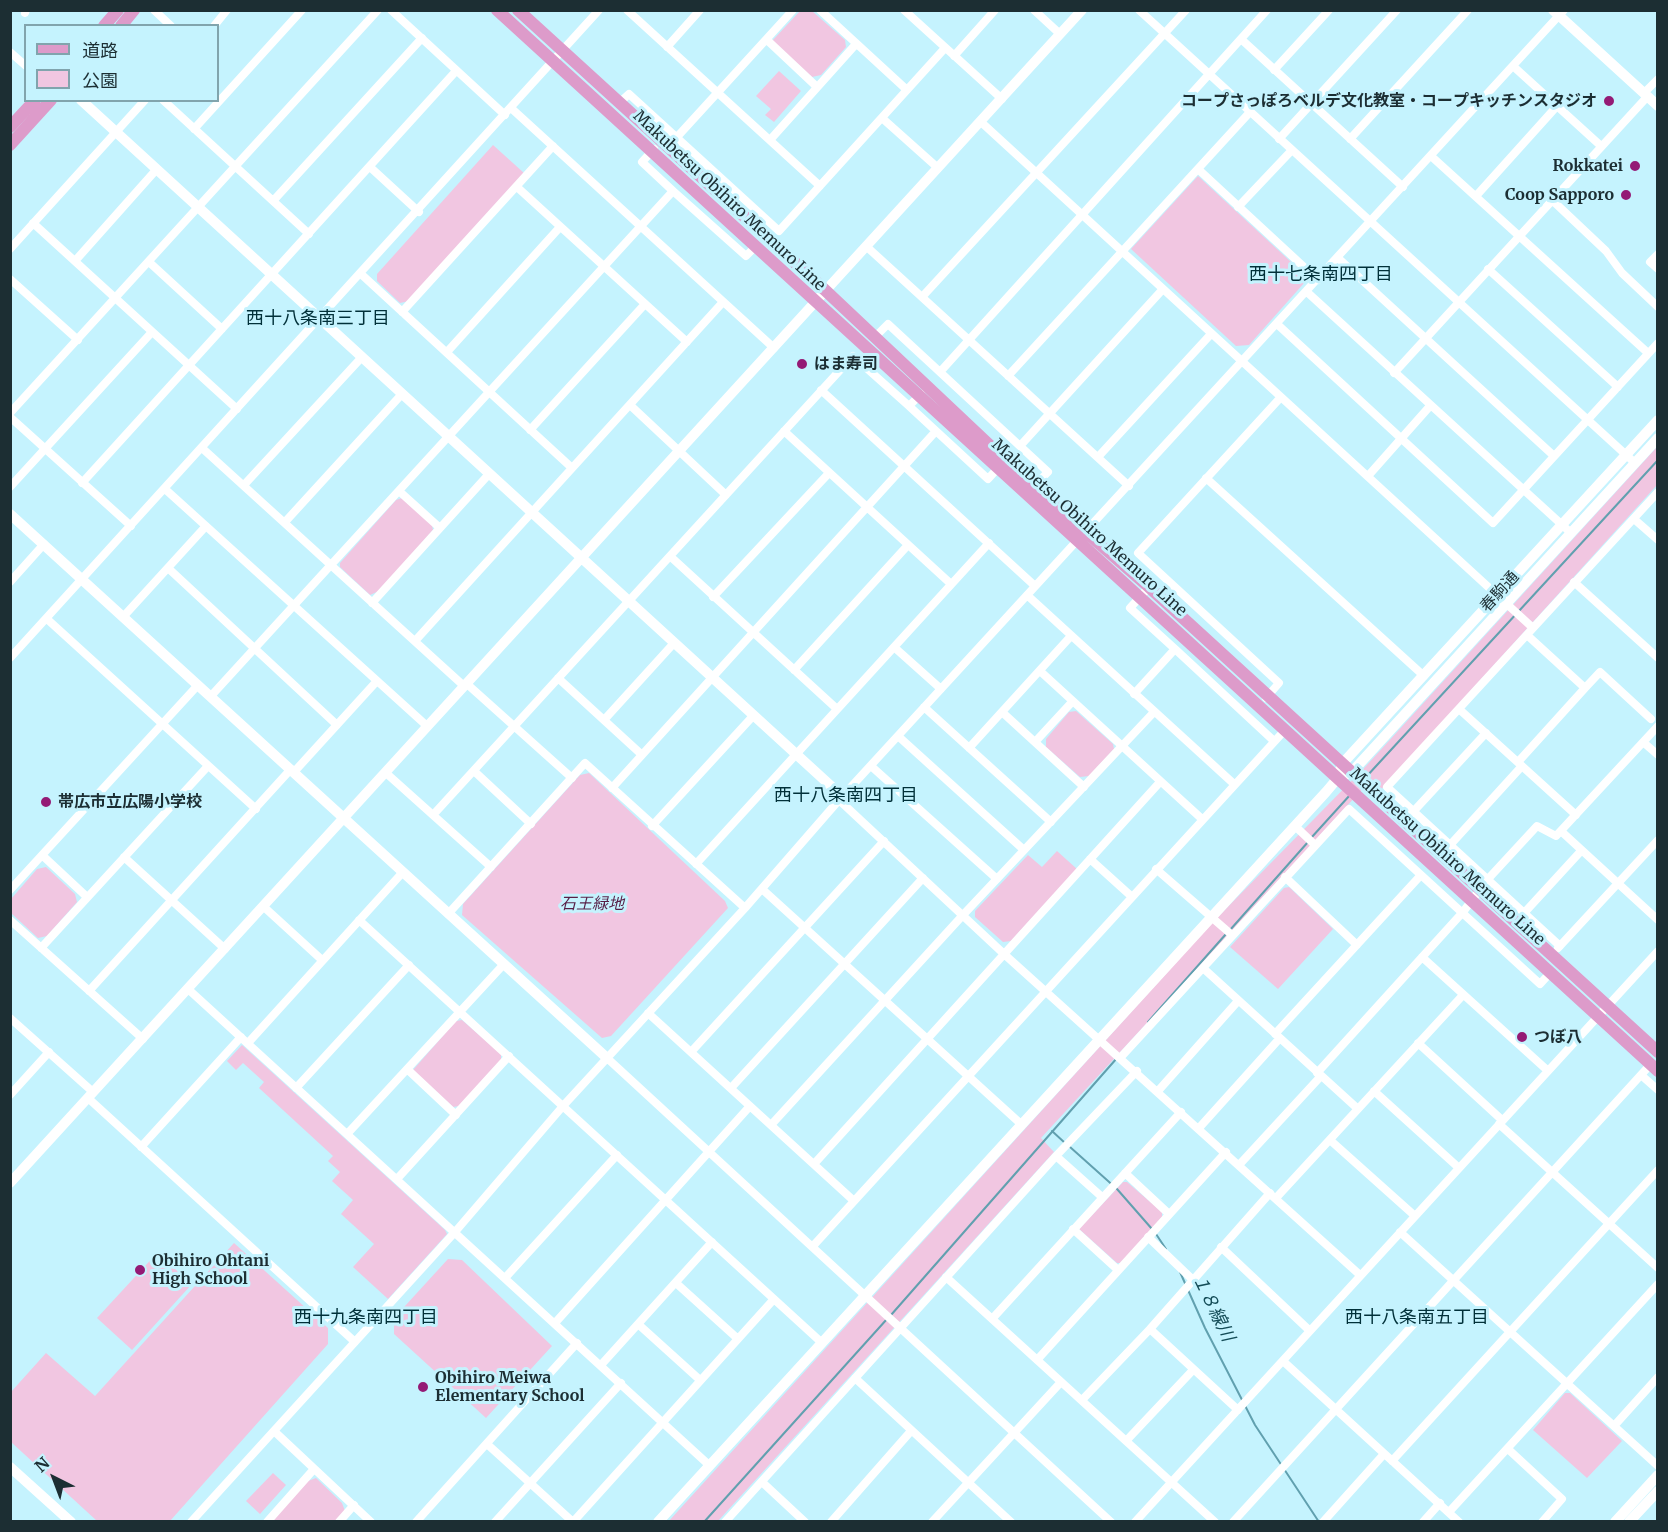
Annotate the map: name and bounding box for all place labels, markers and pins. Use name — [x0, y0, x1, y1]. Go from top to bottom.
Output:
place label: コープさっぽろベルデ文化教室・コープキッチンスタジオ — [1181, 91, 1597, 111]
marker: コープさっぽろベルデ文化教室・コープキッチンスタジオ — [1602, 94, 1616, 108]
place label: Rokkatei — [1552, 156, 1623, 176]
marker: Rokkatei — [1628, 159, 1642, 173]
place label: Coop Sapporo — [1505, 185, 1614, 205]
marker: Coop Sapporo — [1619, 188, 1633, 202]
place label: はま寿司 — [814, 354, 878, 374]
marker: はま寿司 — [795, 357, 809, 371]
place label: 帯広市立広陽小学校 — [58, 792, 202, 812]
marker: 帯広市立広陽小学校 — [39, 795, 53, 809]
place label: つぼ八 — [1534, 1027, 1582, 1047]
marker: つぼ八 — [1515, 1030, 1529, 1044]
place label: Obihiro Ohtani High School — [152, 1251, 269, 1289]
marker: Obihiro Ohtani High School — [133, 1263, 147, 1277]
place label: Obihiro Meiwa Elementary School — [435, 1368, 584, 1406]
marker: Obihiro Meiwa Elementary School — [416, 1380, 430, 1394]

